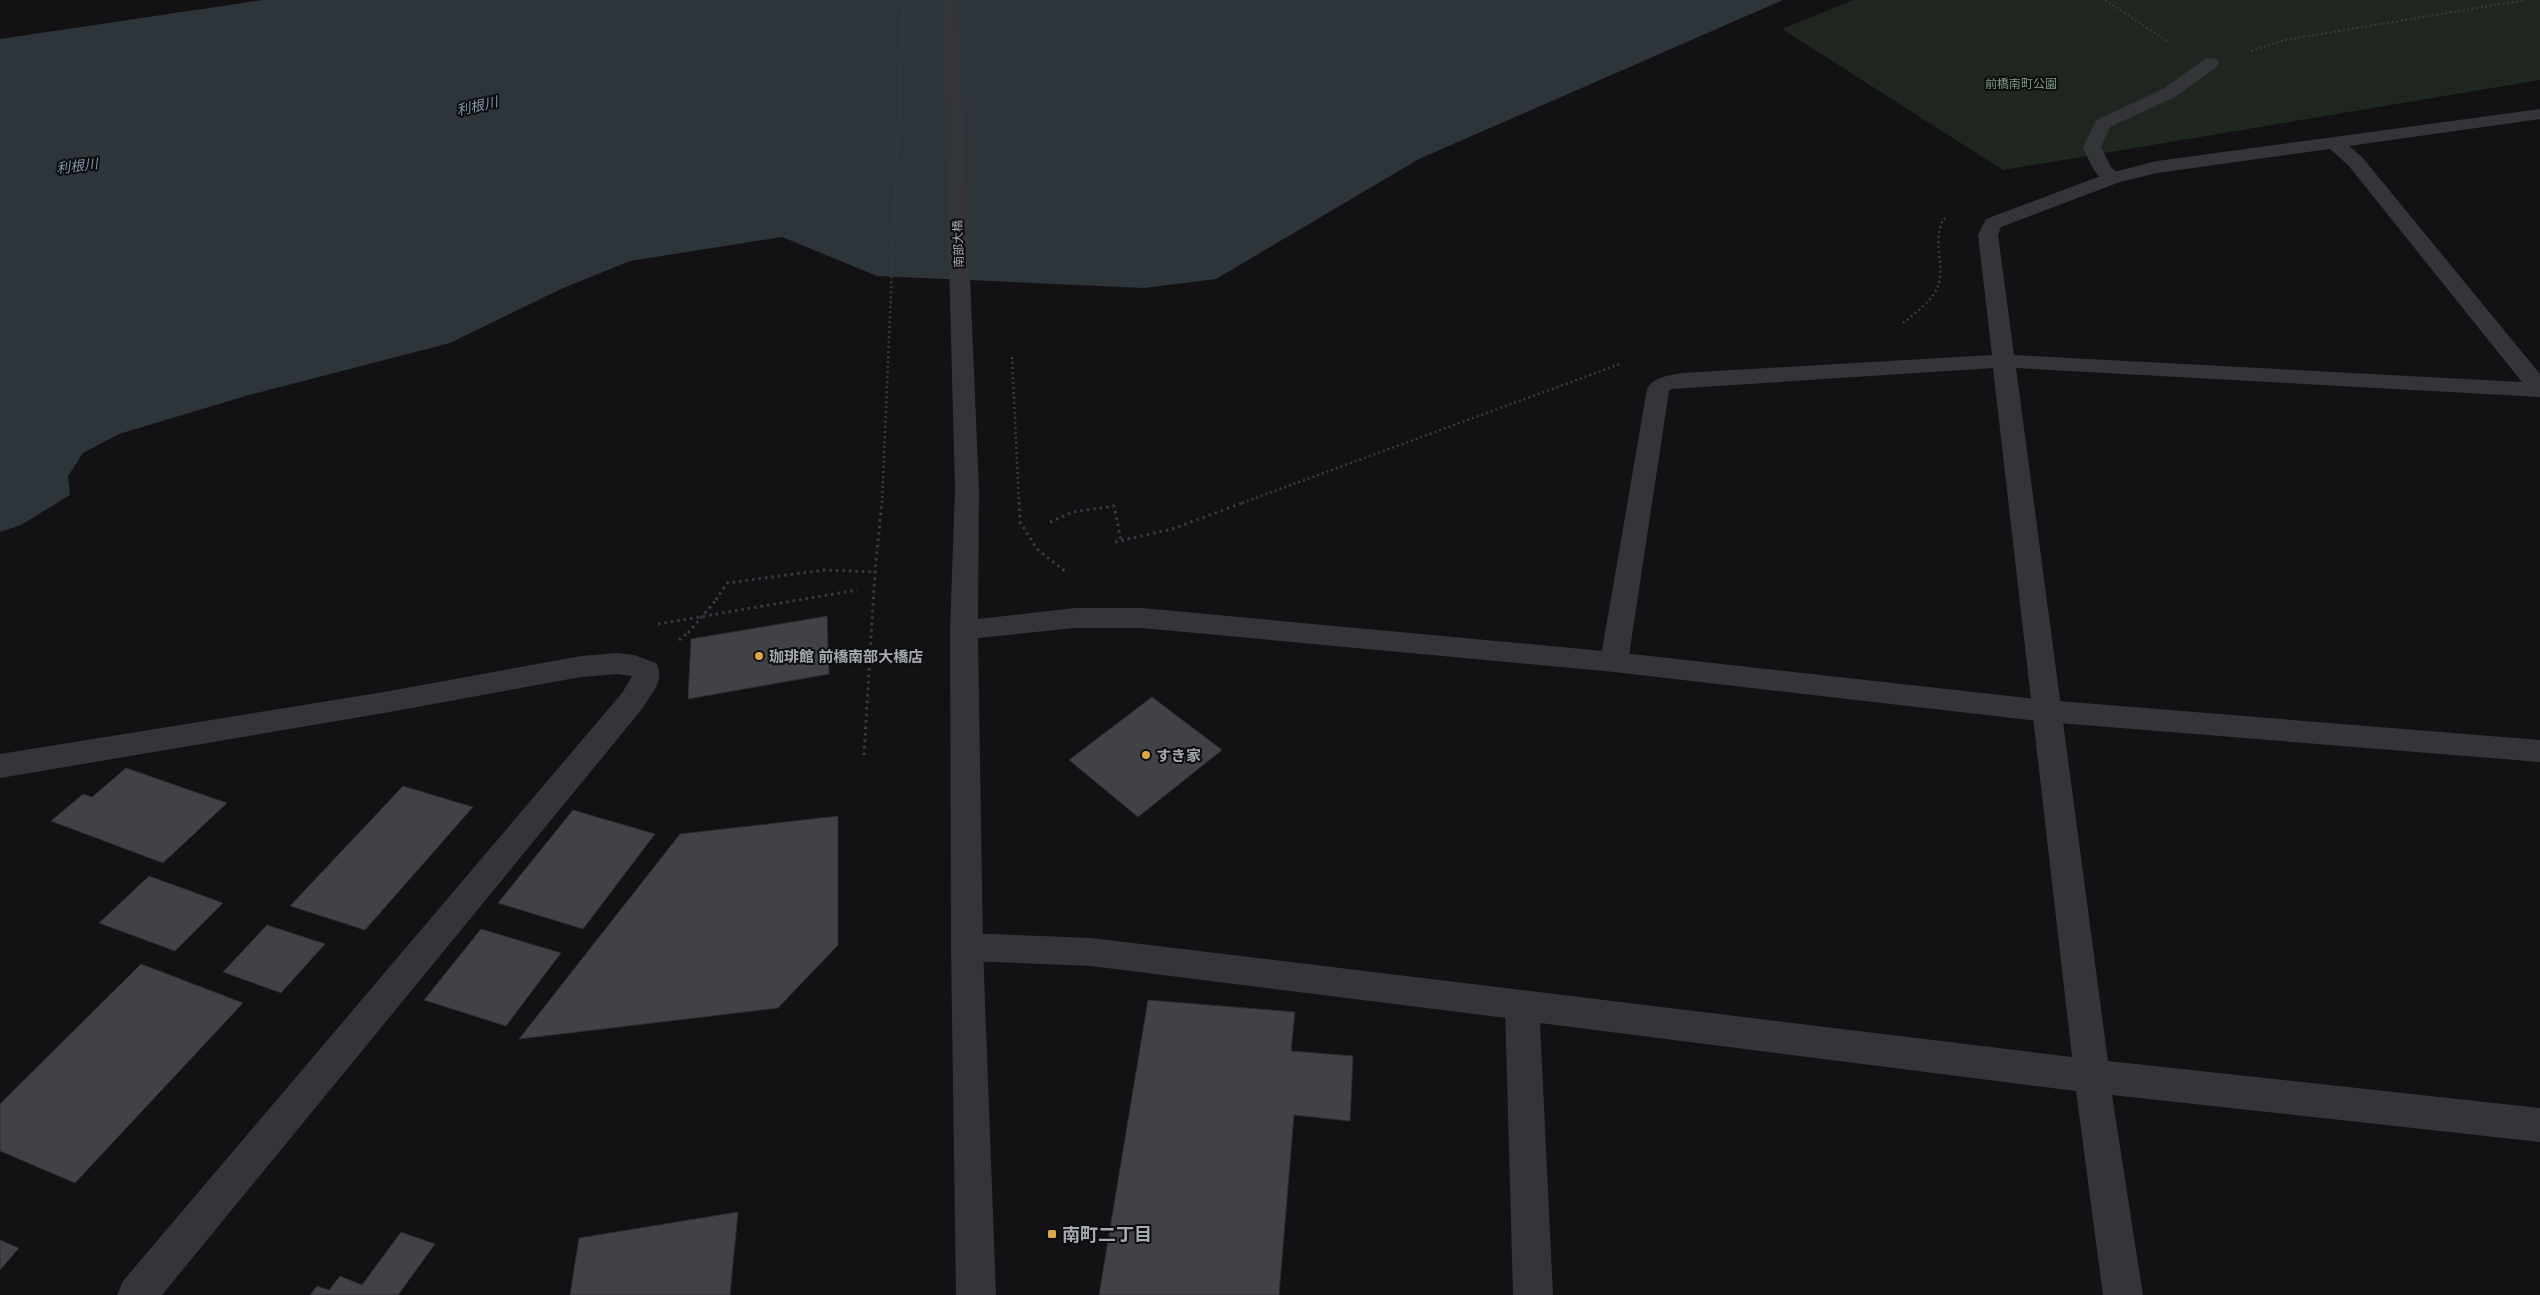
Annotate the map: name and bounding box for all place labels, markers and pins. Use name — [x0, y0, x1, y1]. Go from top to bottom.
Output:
place label: 珈琲館 前橋南部大橋店 — [769, 647, 923, 666]
marker: 珈琲館 前橋南部大橋店 — [753, 650, 765, 662]
place label: すき家 — [1156, 746, 1201, 765]
marker: すき家 — [1140, 749, 1152, 761]
place label: 南町二丁目 — [1062, 1223, 1152, 1246]
marker: 南町二丁目 — [1046, 1228, 1058, 1240]

